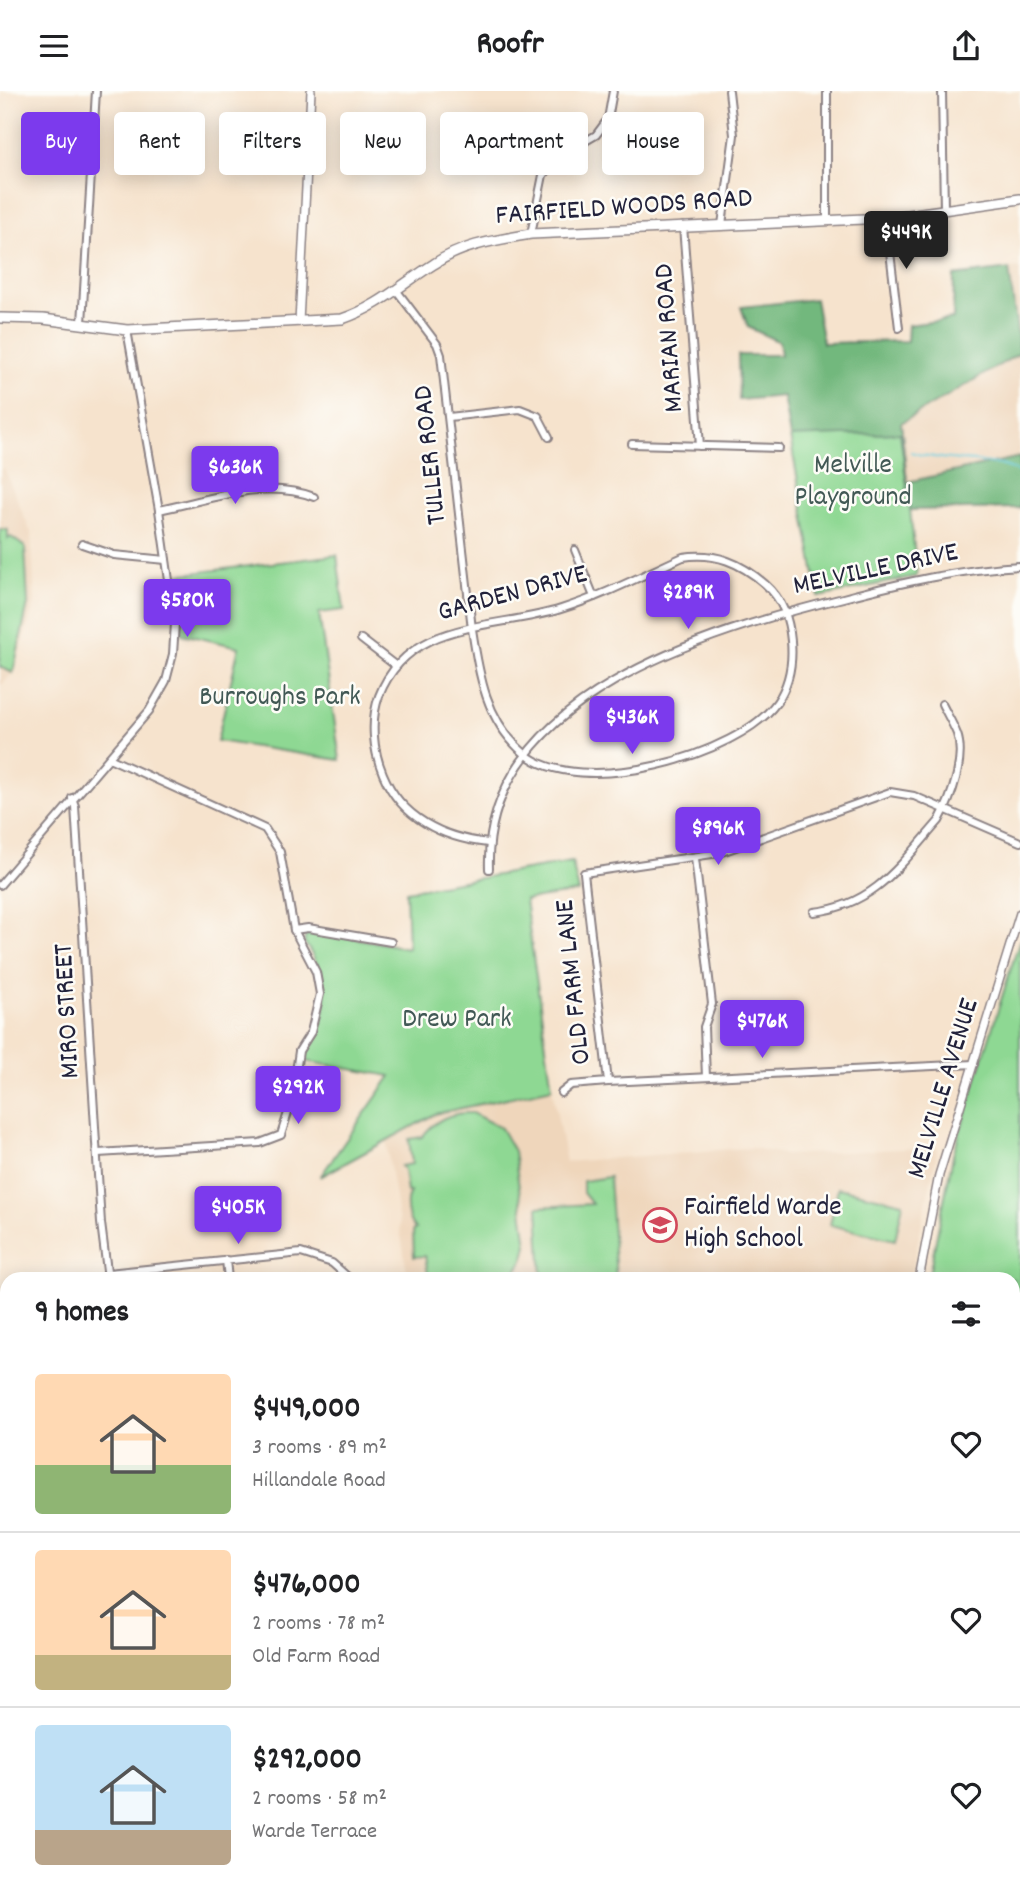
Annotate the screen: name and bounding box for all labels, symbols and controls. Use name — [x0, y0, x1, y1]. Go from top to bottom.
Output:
text: Roofr — [476, 23, 544, 69]
icon: menu — [35, 27, 73, 65]
icon: share — [947, 27, 985, 65]
chip: Buy — [21, 112, 100, 175]
chip: Rent — [114, 112, 205, 175]
chip: Filters — [219, 112, 326, 175]
chip: New — [340, 112, 426, 175]
chip: Apartment — [440, 112, 588, 175]
chip: House — [602, 112, 704, 175]
street label: FAIRFIELD WOODS ROAD — [494, 180, 754, 238]
pin: $449K — [857, 211, 955, 271]
text: $449K — [880, 217, 932, 250]
street label: MARIAN ROAD — [646, 262, 696, 414]
street label: TULLER ROAD — [405, 383, 459, 527]
pin: $636K — [186, 447, 284, 506]
park label: Melville Playground — [794, 447, 912, 519]
text: $636K — [207, 452, 263, 485]
street label: MELVILLE DRIVE — [790, 534, 962, 608]
street label: GARDEN DRIVE — [434, 556, 593, 634]
pin: $289K — [639, 571, 737, 631]
text: $289K — [662, 577, 714, 610]
pin: $580K — [138, 580, 236, 639]
text: $580K — [160, 585, 214, 618]
park label: Burroughs Park — [199, 679, 361, 719]
pin: $436K — [583, 697, 681, 756]
text: $436K — [605, 702, 659, 735]
pin: $896K — [669, 807, 767, 867]
text: $896K — [691, 813, 745, 846]
street label: OLD FARM LANE — [546, 897, 604, 1067]
street label: MIRO STREET — [45, 943, 93, 1079]
street label: MELVILLE AVENUE — [899, 994, 991, 1184]
pin: $476K — [713, 1000, 811, 1060]
park label: Drew Park — [402, 1001, 512, 1041]
text: $476K — [736, 1006, 788, 1039]
pin: $292K — [249, 1067, 347, 1126]
text: $292K — [272, 1072, 324, 1105]
pin: $405K — [189, 1187, 287, 1246]
place label: Fairfield Warde High School — [684, 1189, 842, 1261]
text: $405K — [210, 1192, 266, 1225]
school or university icon: Fairfield Warde High School — [641, 1206, 679, 1244]
text: 9 homes — [35, 1293, 129, 1336]
icon: filters — [947, 1295, 985, 1333]
text: $449,000 — [252, 1389, 361, 1432]
icon: home — [91, 1402, 175, 1486]
icon: heart — [947, 1425, 985, 1463]
text: 3 rooms · 89 m² — [252, 1432, 387, 1465]
text: Hillandale Road — [252, 1465, 386, 1498]
text: $476,000 — [252, 1565, 361, 1608]
icon: home — [91, 1578, 175, 1662]
icon: heart — [947, 1601, 985, 1639]
text: 2 rooms · 78 m² — [252, 1608, 385, 1641]
text: Old Farm Road — [252, 1641, 380, 1674]
text: $292,000 — [252, 1740, 362, 1783]
icon: home — [91, 1753, 175, 1837]
icon: heart — [947, 1776, 985, 1814]
text: 2 rooms · 58 m² — [252, 1783, 387, 1816]
text: Warde Terrace — [252, 1816, 377, 1849]

